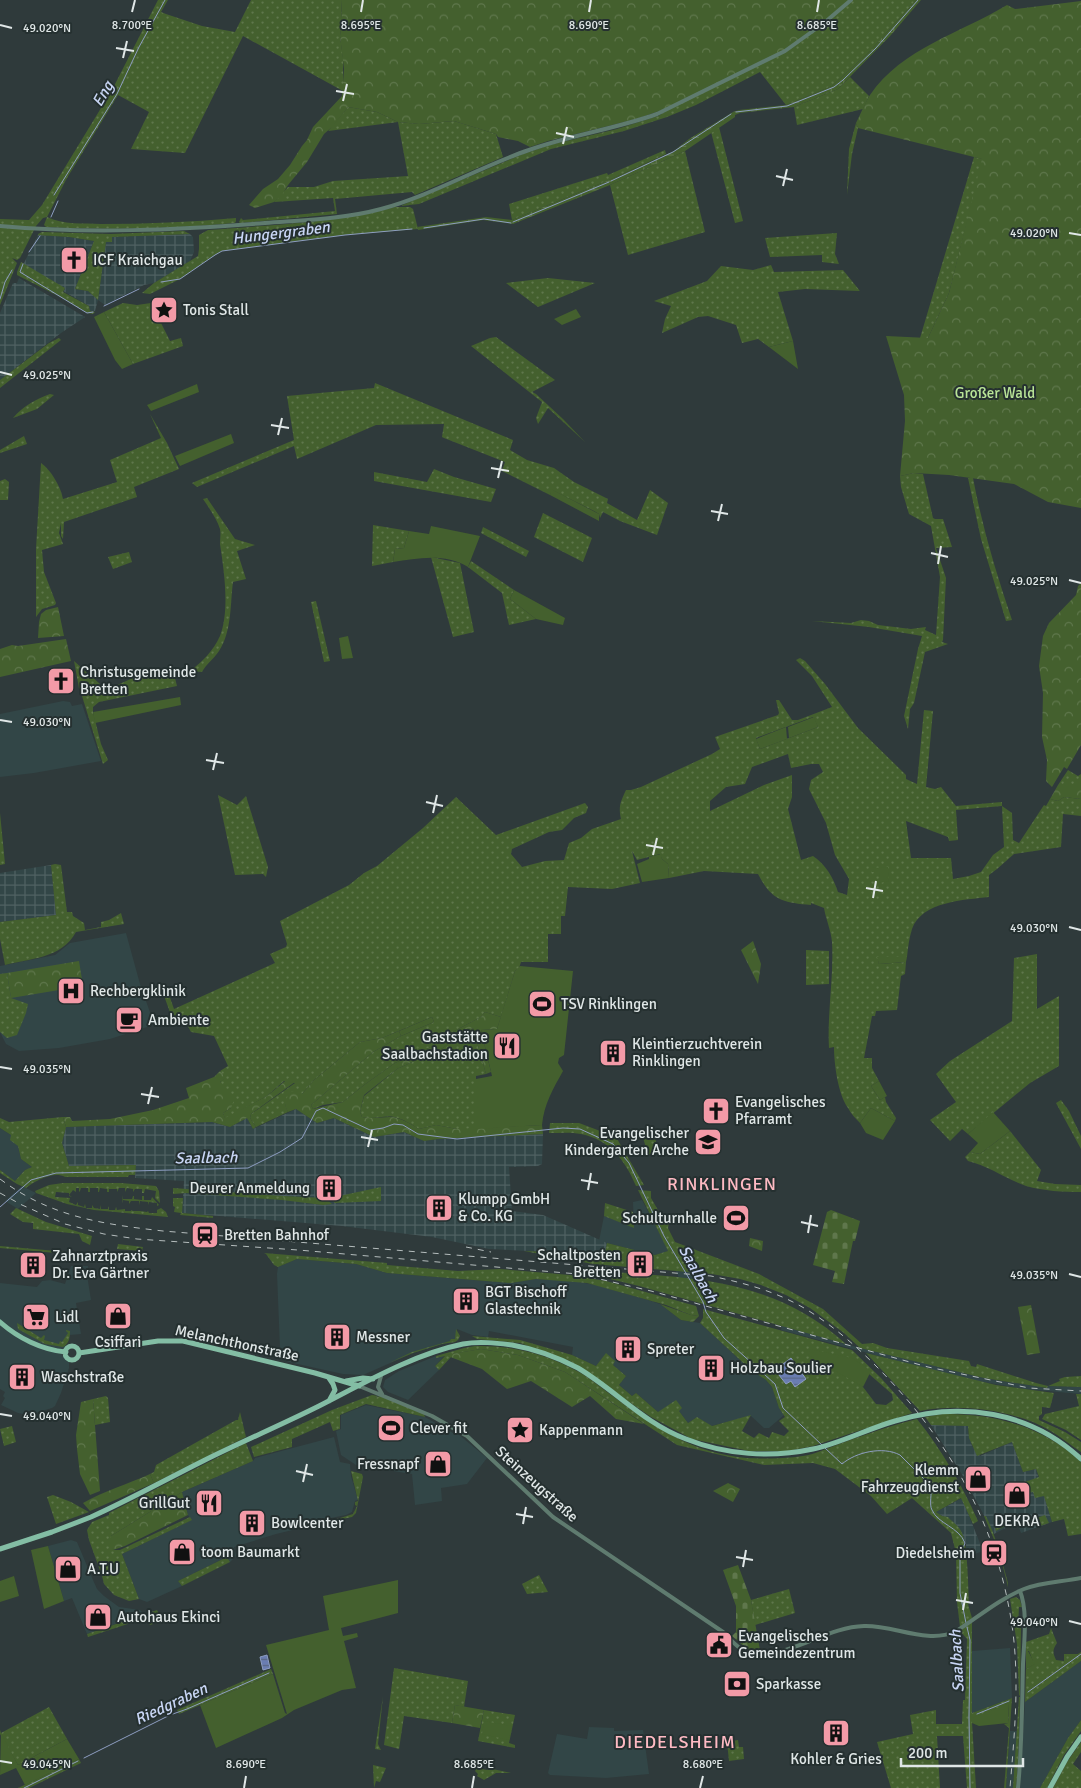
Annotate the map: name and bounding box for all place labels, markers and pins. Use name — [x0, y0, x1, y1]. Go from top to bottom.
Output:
church icon: ICF Kraichgau — [59, 245, 89, 275]
place label: ICF Kraichgau — [93, 251, 183, 269]
place icon: Tonis Stall — [149, 295, 179, 325]
place label: Tonis Stall — [183, 301, 249, 319]
place label: Christusgemeinde Bretten — [80, 663, 196, 698]
church icon: Christusgemeinde Bretten — [46, 666, 76, 696]
hospital icon: Rechbergklinik — [56, 976, 86, 1006]
place label: Rechbergklinik — [90, 982, 186, 1000]
sports icon: TSV Rinklingen — [527, 989, 557, 1019]
place label: TSV Rinklingen — [561, 995, 657, 1013]
cafe icon: Ambiente — [114, 1005, 144, 1035]
place label: Ambiente — [148, 1011, 209, 1029]
place label: Gaststätte Saalbachstadion — [382, 1028, 488, 1063]
restaurant icon: Gaststätte Saalbachstadion — [492, 1031, 522, 1061]
place label: Kleintierzuchtverein Rinklingen — [632, 1035, 762, 1070]
building icon: Kleintierzuchtverein Rinklingen — [598, 1038, 628, 1068]
place label: Evangelisches Pfarramt — [735, 1093, 826, 1128]
church icon: Evangelisches Pfarramt — [701, 1096, 731, 1126]
place label: Evangelischer Kindergarten Arche — [564, 1124, 689, 1159]
school or university icon: Evangelischer Kindergarten Arche — [693, 1127, 723, 1157]
building icon: Deurer Anmeldung — [314, 1173, 344, 1203]
place label: Deurer Anmeldung — [190, 1179, 310, 1197]
place label: Klumpp GmbH & Co. KG — [458, 1190, 550, 1225]
building icon: Klumpp GmbH & Co. KG — [424, 1193, 454, 1223]
sports icon: Schulturnhalle — [721, 1203, 751, 1233]
place label: Schulturnhalle — [622, 1209, 717, 1227]
station icon: Bretten Bahnhof — [190, 1220, 220, 1250]
place label: Bretten Bahnhof — [224, 1226, 330, 1244]
place label: Schaltposten Bretten — [537, 1246, 621, 1281]
place label: Zahnarztpraxis Dr. Eva Gärtner — [52, 1247, 149, 1282]
building icon: Schaltposten Bretten — [625, 1249, 655, 1279]
building icon: Zahnarztpraxis Dr. Eva Gärtner — [18, 1250, 48, 1280]
place label: BGT Bischoff Glastechnik — [485, 1283, 568, 1318]
building icon: BGT Bischoff Glastechnik — [451, 1286, 481, 1316]
shop icon: Csiffari — [103, 1301, 133, 1331]
supermarket icon: Lidl — [21, 1302, 51, 1332]
place label: Lidl — [55, 1308, 79, 1326]
building icon: Messner — [322, 1322, 352, 1352]
place label: Messner — [356, 1328, 410, 1346]
place label: Csiffari — [95, 1333, 141, 1351]
building icon: Spreter — [613, 1334, 643, 1364]
place label: Spreter — [647, 1340, 695, 1358]
building icon: Holzbau Soulier — [696, 1353, 726, 1383]
place label: Holzbau Soulier — [730, 1359, 833, 1377]
building icon: Waschstraße — [7, 1362, 37, 1392]
place label: Waschstraße — [41, 1368, 124, 1386]
sports icon: Clever fit — [376, 1413, 406, 1443]
place icon: Kappenmann — [505, 1415, 535, 1445]
place label: Clever fit — [410, 1419, 467, 1437]
place label: Kappenmann — [539, 1421, 623, 1439]
shop icon: Fressnapf — [423, 1449, 453, 1479]
place label: Fressnapf — [357, 1455, 420, 1473]
place label: Klemm Fahrzeugdienst — [861, 1461, 959, 1496]
shop icon: Klemm Fahrzeugdienst — [963, 1464, 993, 1494]
shop icon: DEKRA — [1002, 1480, 1032, 1510]
restaurant icon: GrillGut — [194, 1488, 224, 1518]
place label: GrillGut — [139, 1494, 190, 1512]
building icon: Bowlcenter — [237, 1508, 267, 1538]
place label: DEKRA — [994, 1512, 1040, 1530]
place label: Bowlcenter — [271, 1514, 344, 1532]
shop icon: toom Baumarkt — [167, 1537, 197, 1567]
station icon: Diedelsheim — [979, 1538, 1009, 1568]
place label: toom Baumarkt — [201, 1543, 300, 1561]
place label: Diedelsheim — [896, 1544, 975, 1562]
shop icon: A.T.U — [53, 1554, 83, 1584]
place label: A.T.U — [87, 1560, 119, 1578]
shop icon: Autohaus Ekinci — [83, 1602, 113, 1632]
place label: Autohaus Ekinci — [117, 1608, 220, 1626]
place label: Evangelisches Gemeindezentrum — [738, 1627, 855, 1662]
public building icon: Evangelisches Gemeindezentrum — [704, 1630, 734, 1660]
bank icon: Sparkasse — [722, 1669, 752, 1699]
place label: Sparkasse — [756, 1675, 821, 1693]
building icon: Kohler & Gries — [821, 1718, 851, 1748]
place label: Kohler & Gries — [790, 1750, 882, 1768]

